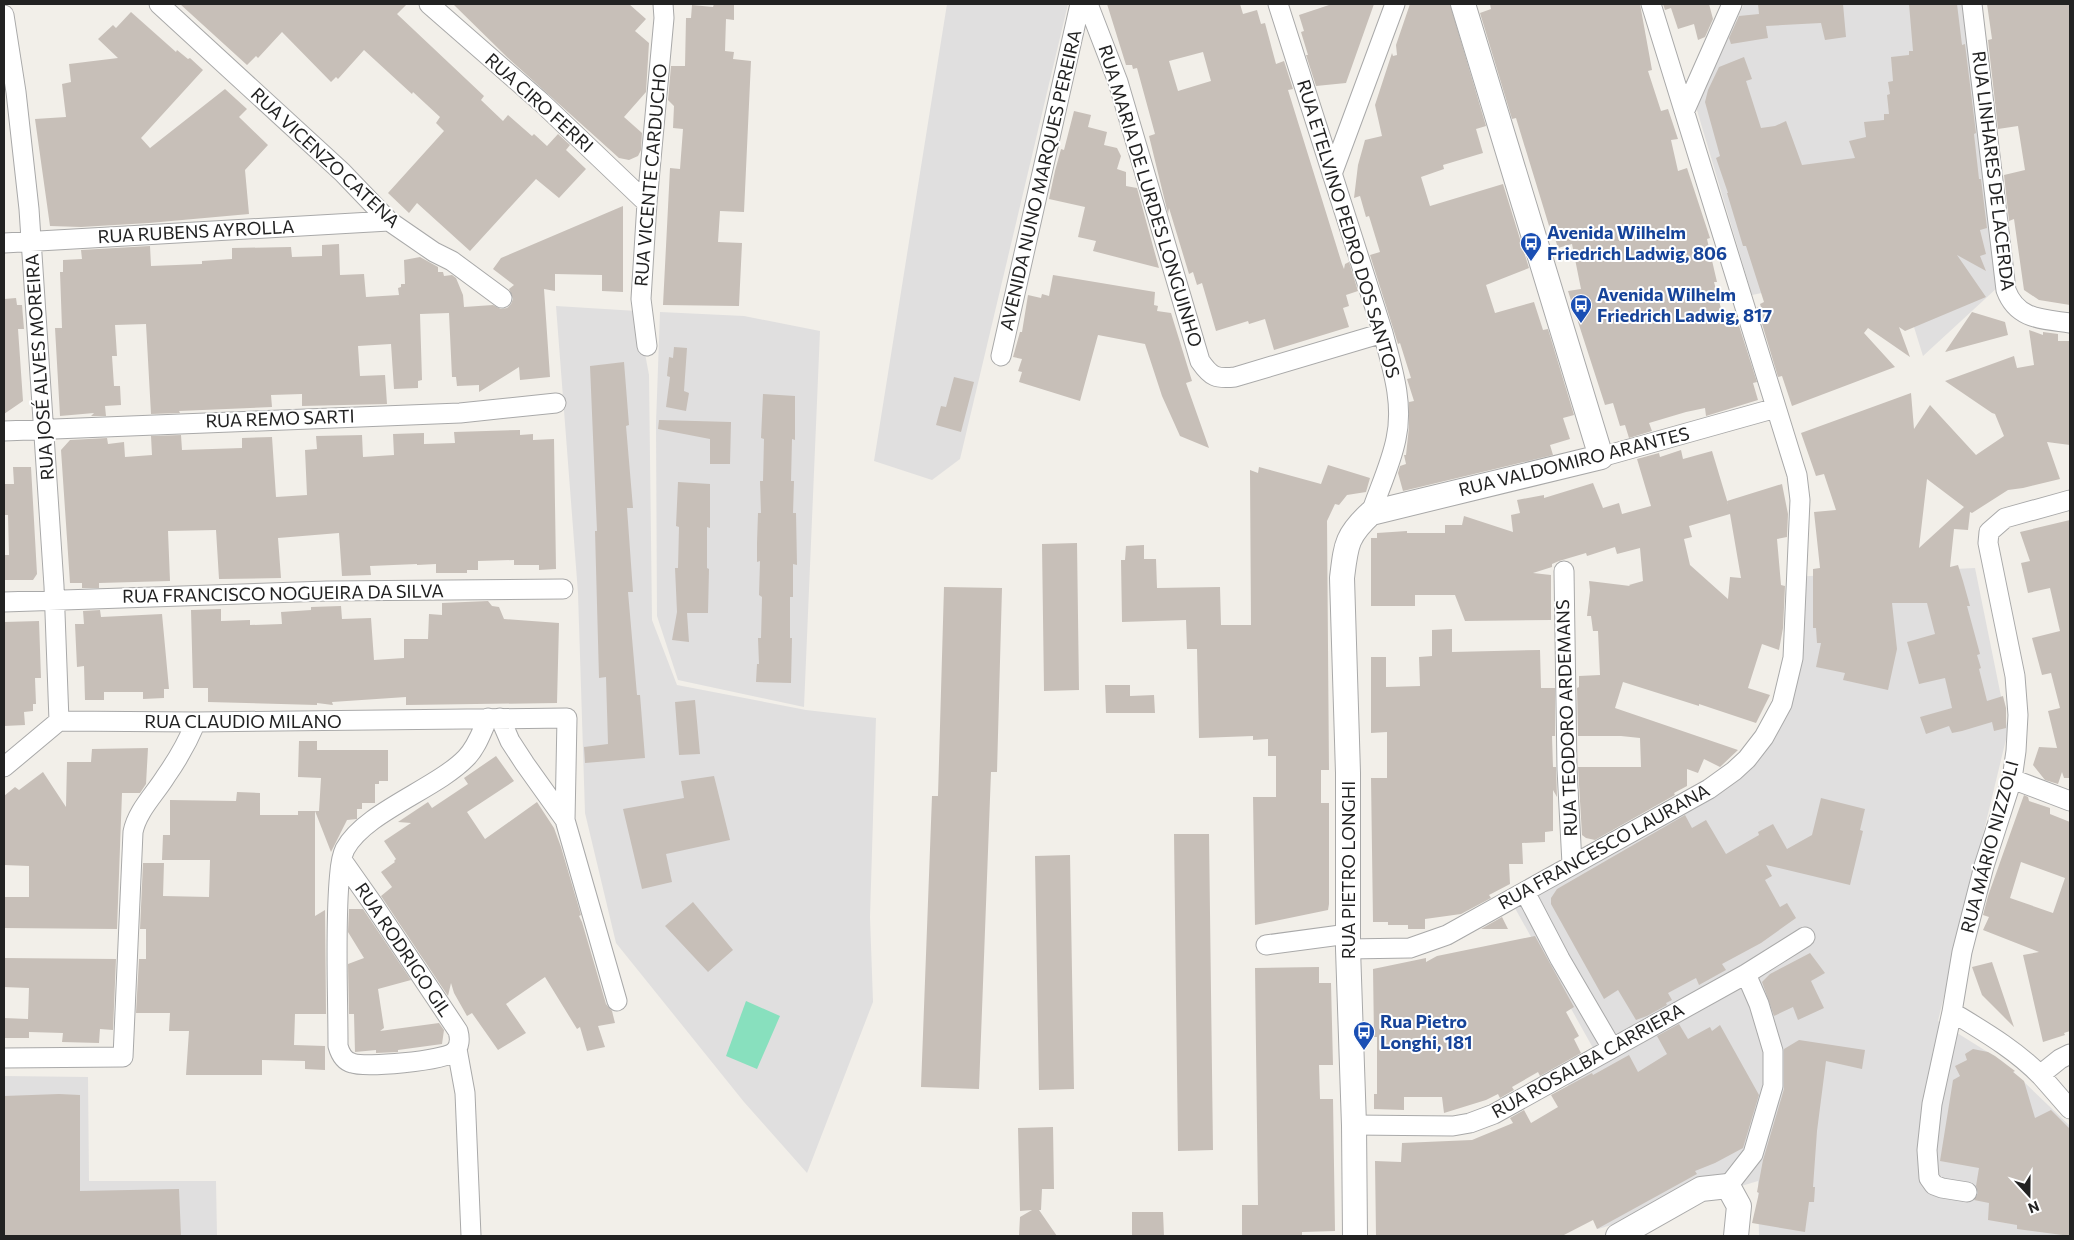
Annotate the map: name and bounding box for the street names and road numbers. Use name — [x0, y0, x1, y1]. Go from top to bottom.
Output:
street label: AVENIDA NUNO MARQUES PEREIRA — [995, 27, 1085, 332]
street label: RUA MARIA DE LURDES LONGUINHO — [1094, 42, 1208, 349]
street label: RUA CIRO FERRI — [481, 48, 598, 156]
street label: RUA LINHARES DE LACERDA — [1968, 50, 2020, 292]
street label: RUA VICENTE CARDUCHO — [629, 63, 671, 287]
street label: RUA ETELVINO PEDRO DOS SANTOS — [1293, 77, 1405, 381]
street label: RUA VICENZO CATENA — [247, 83, 405, 232]
street label: RUA RUBENS AYROLLA — [97, 215, 295, 247]
street label: RUA JOSÉ ALVES MOREIRA — [20, 253, 58, 481]
street label: RUA REMO SARTI — [205, 404, 355, 432]
street label: RUA VALDOMIRO ARANTES — [1456, 422, 1691, 500]
street label: RUA FRANCISCO NOGUEIRA DA SILVA — [122, 579, 444, 607]
street label: RUA TEODORO ARDEMANS — [1551, 599, 1581, 837]
street label: RUA CLAUDIO MILANO — [144, 710, 342, 732]
street label: RUA MÁRIO NIZZOLI — [1955, 758, 2023, 935]
street label: RUA FRANCESCO LAURANA — [1494, 779, 1713, 914]
street label: RUA PIETRO LONGHI — [1337, 781, 1359, 959]
street label: RUA RODRIGO GIL — [351, 878, 457, 1021]
street label: RUA ROSALBA CARRIERA — [1488, 998, 1688, 1122]

